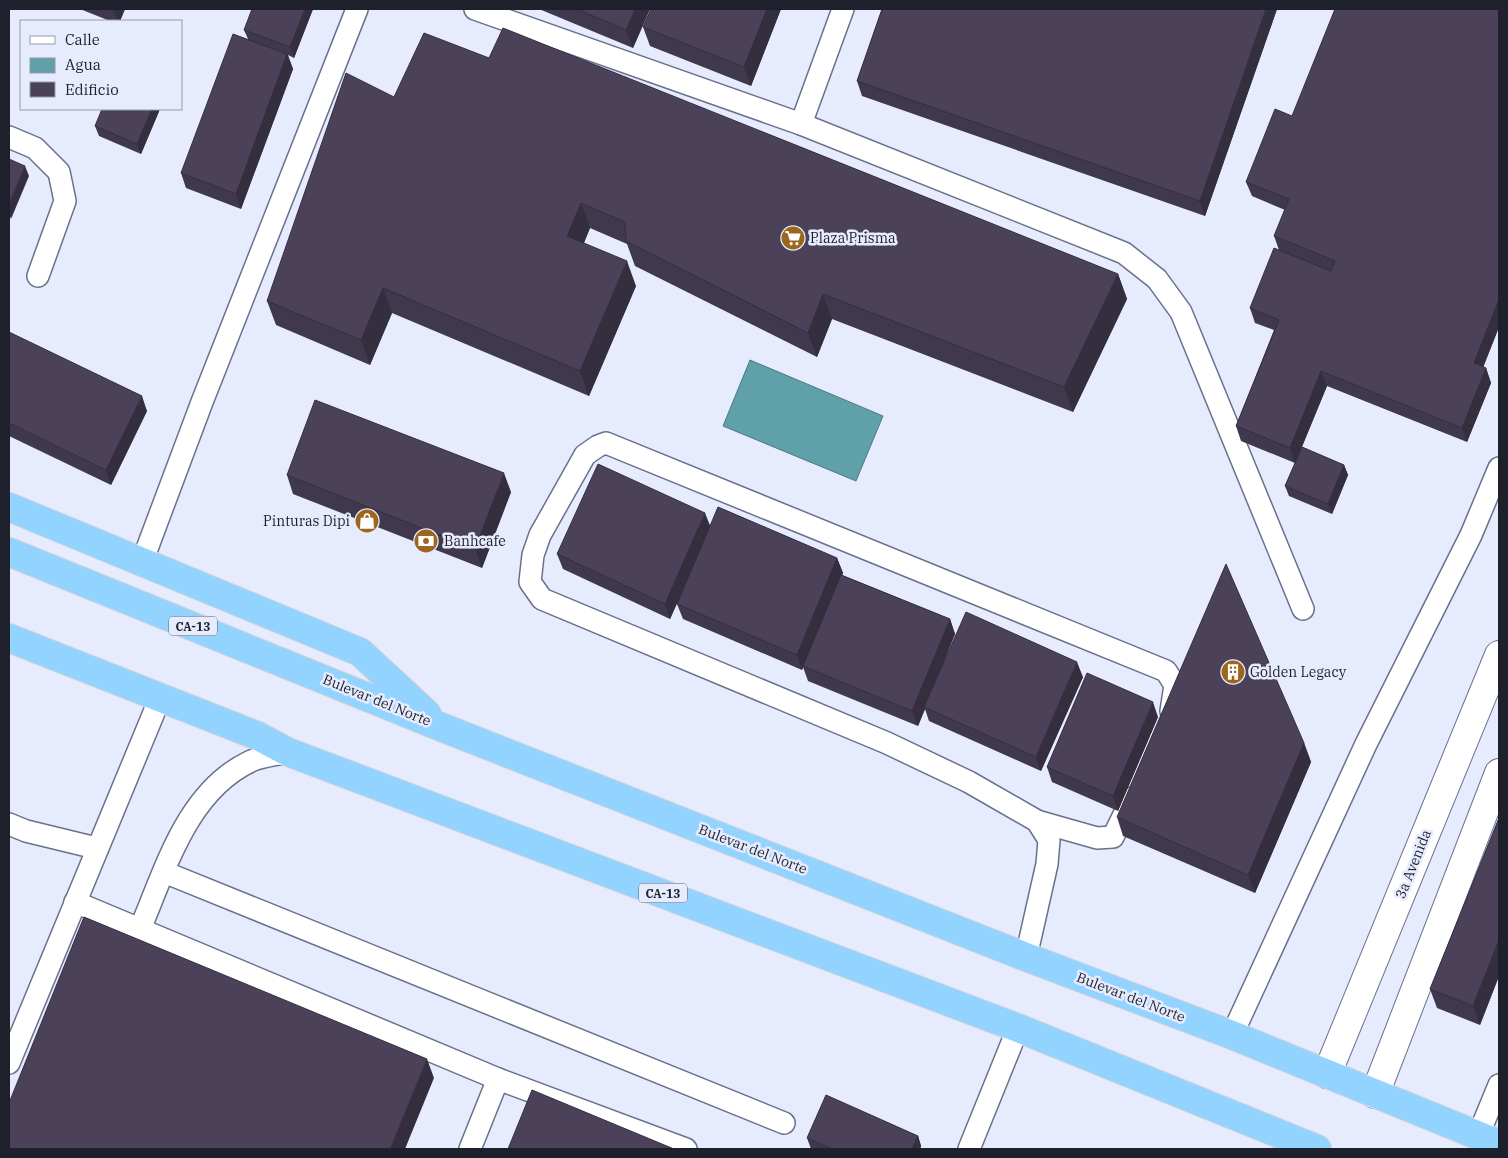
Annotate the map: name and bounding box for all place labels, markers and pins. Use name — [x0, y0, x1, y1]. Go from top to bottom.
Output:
supermarket icon: Plaza Prisma — [780, 225, 806, 251]
place label: Plaza Prisma — [810, 229, 896, 247]
shop icon: Pinturas Dipi — [354, 508, 380, 534]
place label: Pinturas Dipi — [263, 512, 350, 530]
bank icon: Banhcafe — [413, 528, 439, 554]
place label: Banhcafe — [444, 532, 506, 550]
building icon: Golden Legacy — [1220, 659, 1246, 685]
place label: Golden Legacy — [1250, 663, 1347, 681]

